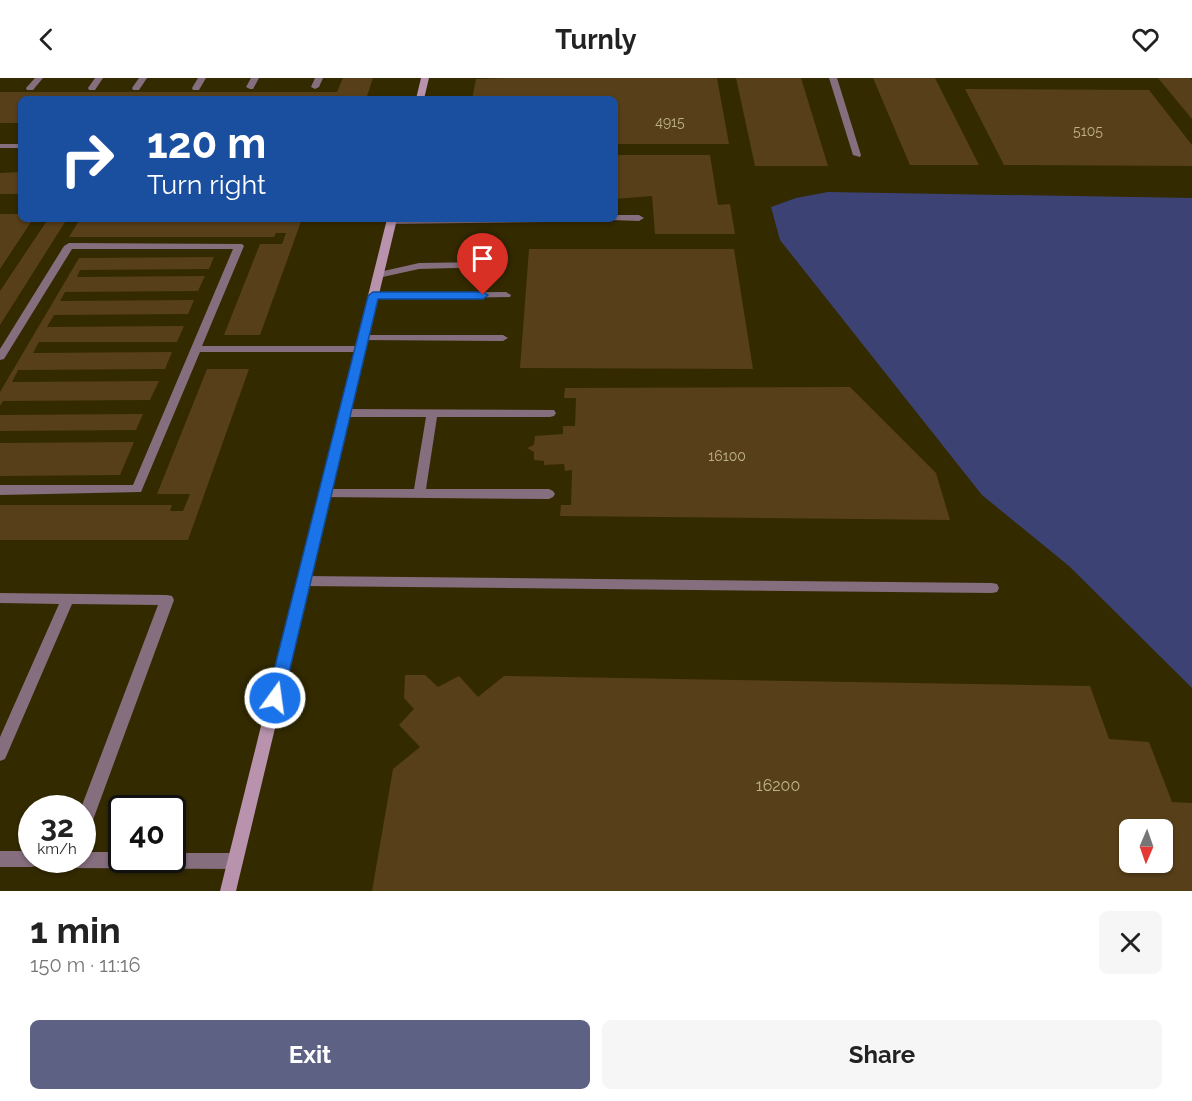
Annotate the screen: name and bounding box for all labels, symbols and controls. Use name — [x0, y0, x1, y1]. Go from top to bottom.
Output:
icon: back — [30, 23, 63, 56]
icon: heart — [1129, 23, 1162, 56]
text: Turnly — [555, 24, 637, 55]
house number: 4915 — [655, 114, 685, 130]
text: 120 m — [147, 119, 266, 168]
icon: right — [48, 120, 126, 198]
house number: 5105 — [1073, 123, 1103, 139]
text: Turn right — [147, 169, 266, 200]
pin — [457, 233, 508, 295]
icon: arrive — [466, 242, 499, 275]
house number: 16100 — [708, 448, 746, 464]
position arrow — [243, 666, 307, 730]
house number: 16200 — [756, 776, 800, 795]
speed limit sign: 40 — [108, 795, 186, 873]
text: 32 — [40, 809, 74, 844]
north arrow — [1119, 819, 1173, 873]
map controls — [1119, 819, 1173, 873]
text: km/h — [37, 840, 77, 858]
text: 1 min — [30, 909, 121, 951]
button: close — [1099, 911, 1162, 974]
text: 150 m · 11:16 — [30, 953, 141, 977]
button: Exit — [30, 1020, 590, 1089]
button: Share — [602, 1020, 1162, 1089]

